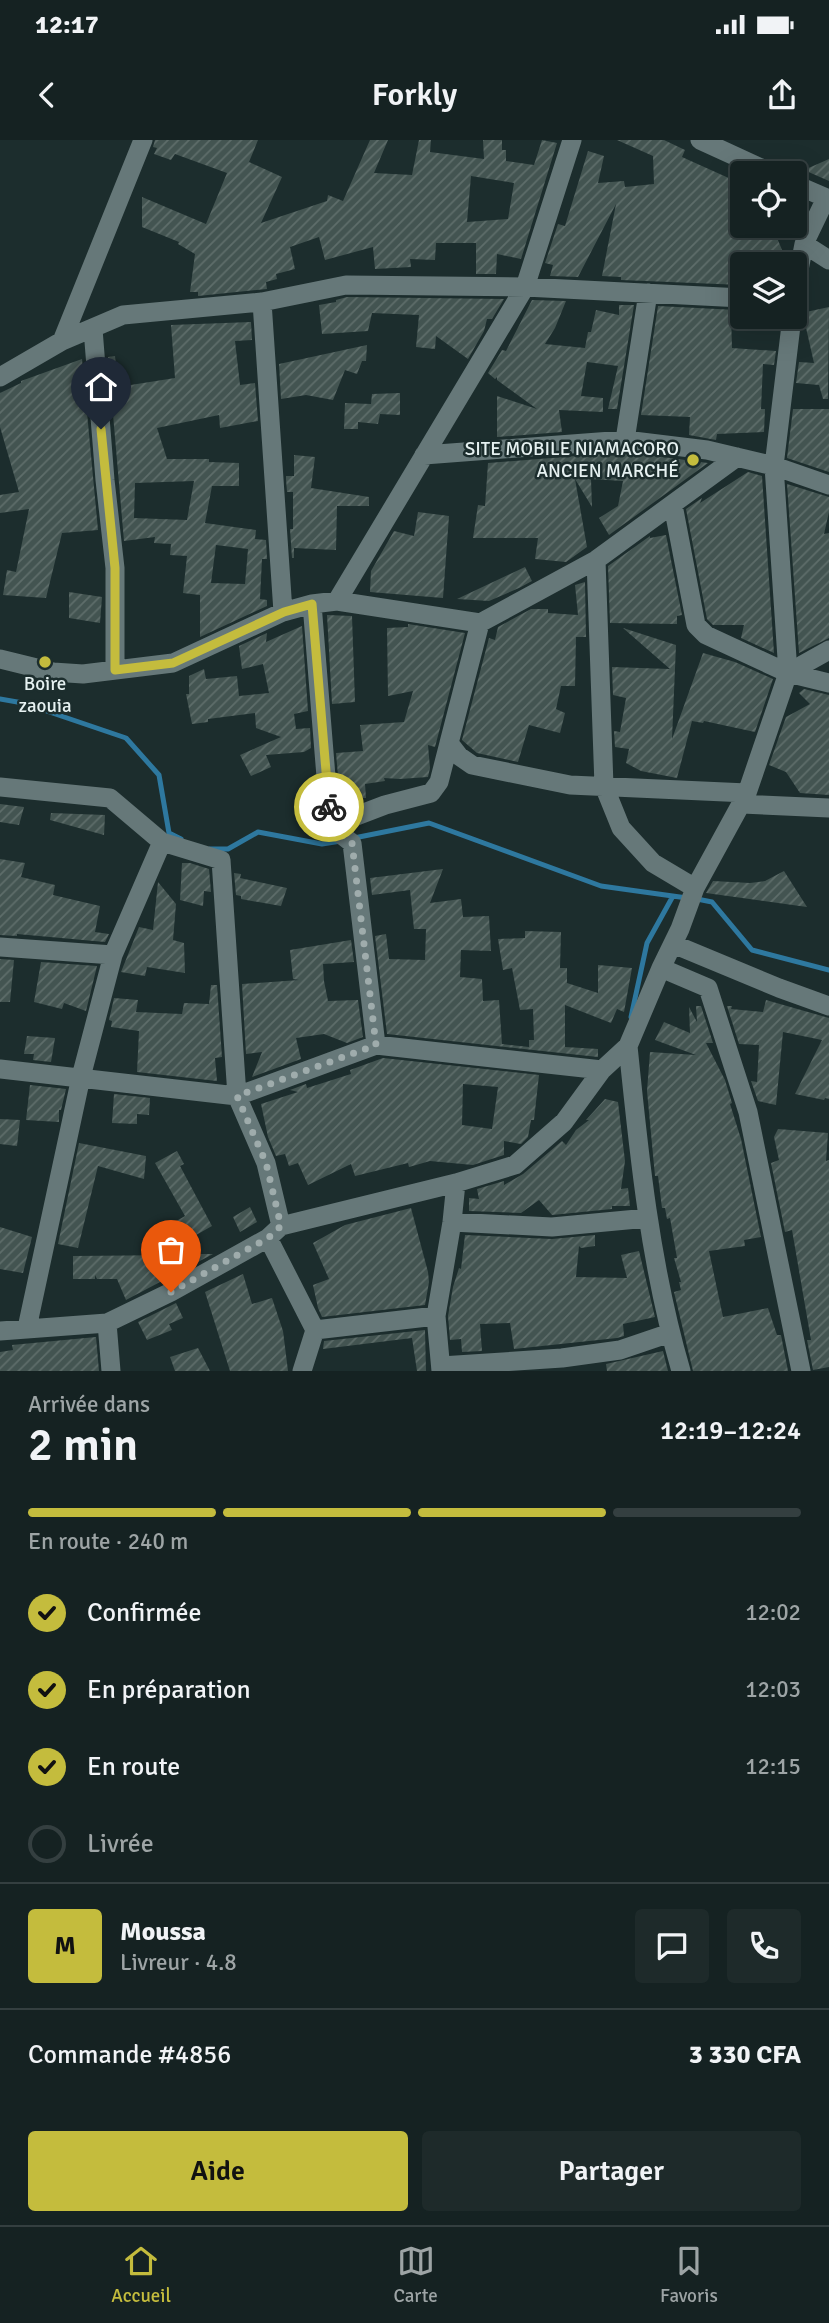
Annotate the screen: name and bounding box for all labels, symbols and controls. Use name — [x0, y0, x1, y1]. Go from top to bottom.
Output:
text: 12:17 — [35, 9, 99, 41]
text: Forkly — [372, 75, 457, 114]
icon: back — [28, 76, 66, 114]
icon: share — [763, 76, 801, 114]
map controls — [730, 161, 807, 329]
button: locate — [730, 161, 807, 238]
button: layers — [730, 252, 807, 329]
pin — [71, 357, 131, 429]
icon: home — [82, 368, 120, 406]
place label: SITE MOBILE NIAMACORO ANCIEN MARCHÉ — [465, 437, 679, 483]
marker: SITE MOBILE NIAMACORO ANCIEN MARCHÉ — [685, 452, 701, 468]
marker: Boire zaouia — [37, 654, 53, 670]
place label: Boire zaouia — [18, 672, 72, 718]
courier — [294, 772, 364, 842]
icon: bike — [310, 788, 348, 826]
pin — [141, 1220, 201, 1292]
icon: bag — [152, 1231, 190, 1269]
text: Arrivée dans — [28, 1390, 150, 1419]
text: 12:19–12:24 — [660, 1415, 801, 1447]
text: 2 min — [28, 1417, 138, 1473]
text: En route · 240 m — [28, 1527, 188, 1556]
icon: check — [28, 1594, 66, 1632]
text: Confirmée — [87, 1597, 202, 1629]
text: 12:02 — [745, 1598, 801, 1627]
icon: check — [28, 1671, 66, 1709]
text: En préparation — [87, 1674, 251, 1706]
text: 12:03 — [745, 1675, 801, 1704]
icon: check — [28, 1748, 66, 1786]
text: En route — [87, 1751, 180, 1783]
text: 12:15 — [745, 1752, 801, 1781]
text: Livrée — [87, 1828, 154, 1860]
button: chat — [635, 1909, 709, 1983]
button: phone — [727, 1909, 801, 1983]
text: Moussa — [120, 1916, 206, 1948]
text: M — [54, 1930, 76, 1962]
text: Livreur · 4.8 — [120, 1948, 237, 1977]
text: Commande #4856 — [28, 2039, 231, 2071]
text: 3 330 CFA — [689, 2039, 801, 2071]
button: Aide — [28, 2131, 408, 2211]
button: Partager — [422, 2131, 801, 2211]
tab: Accueil — [111, 2242, 171, 2308]
tab: Carte — [393, 2242, 438, 2308]
tab: Favoris — [660, 2242, 718, 2308]

